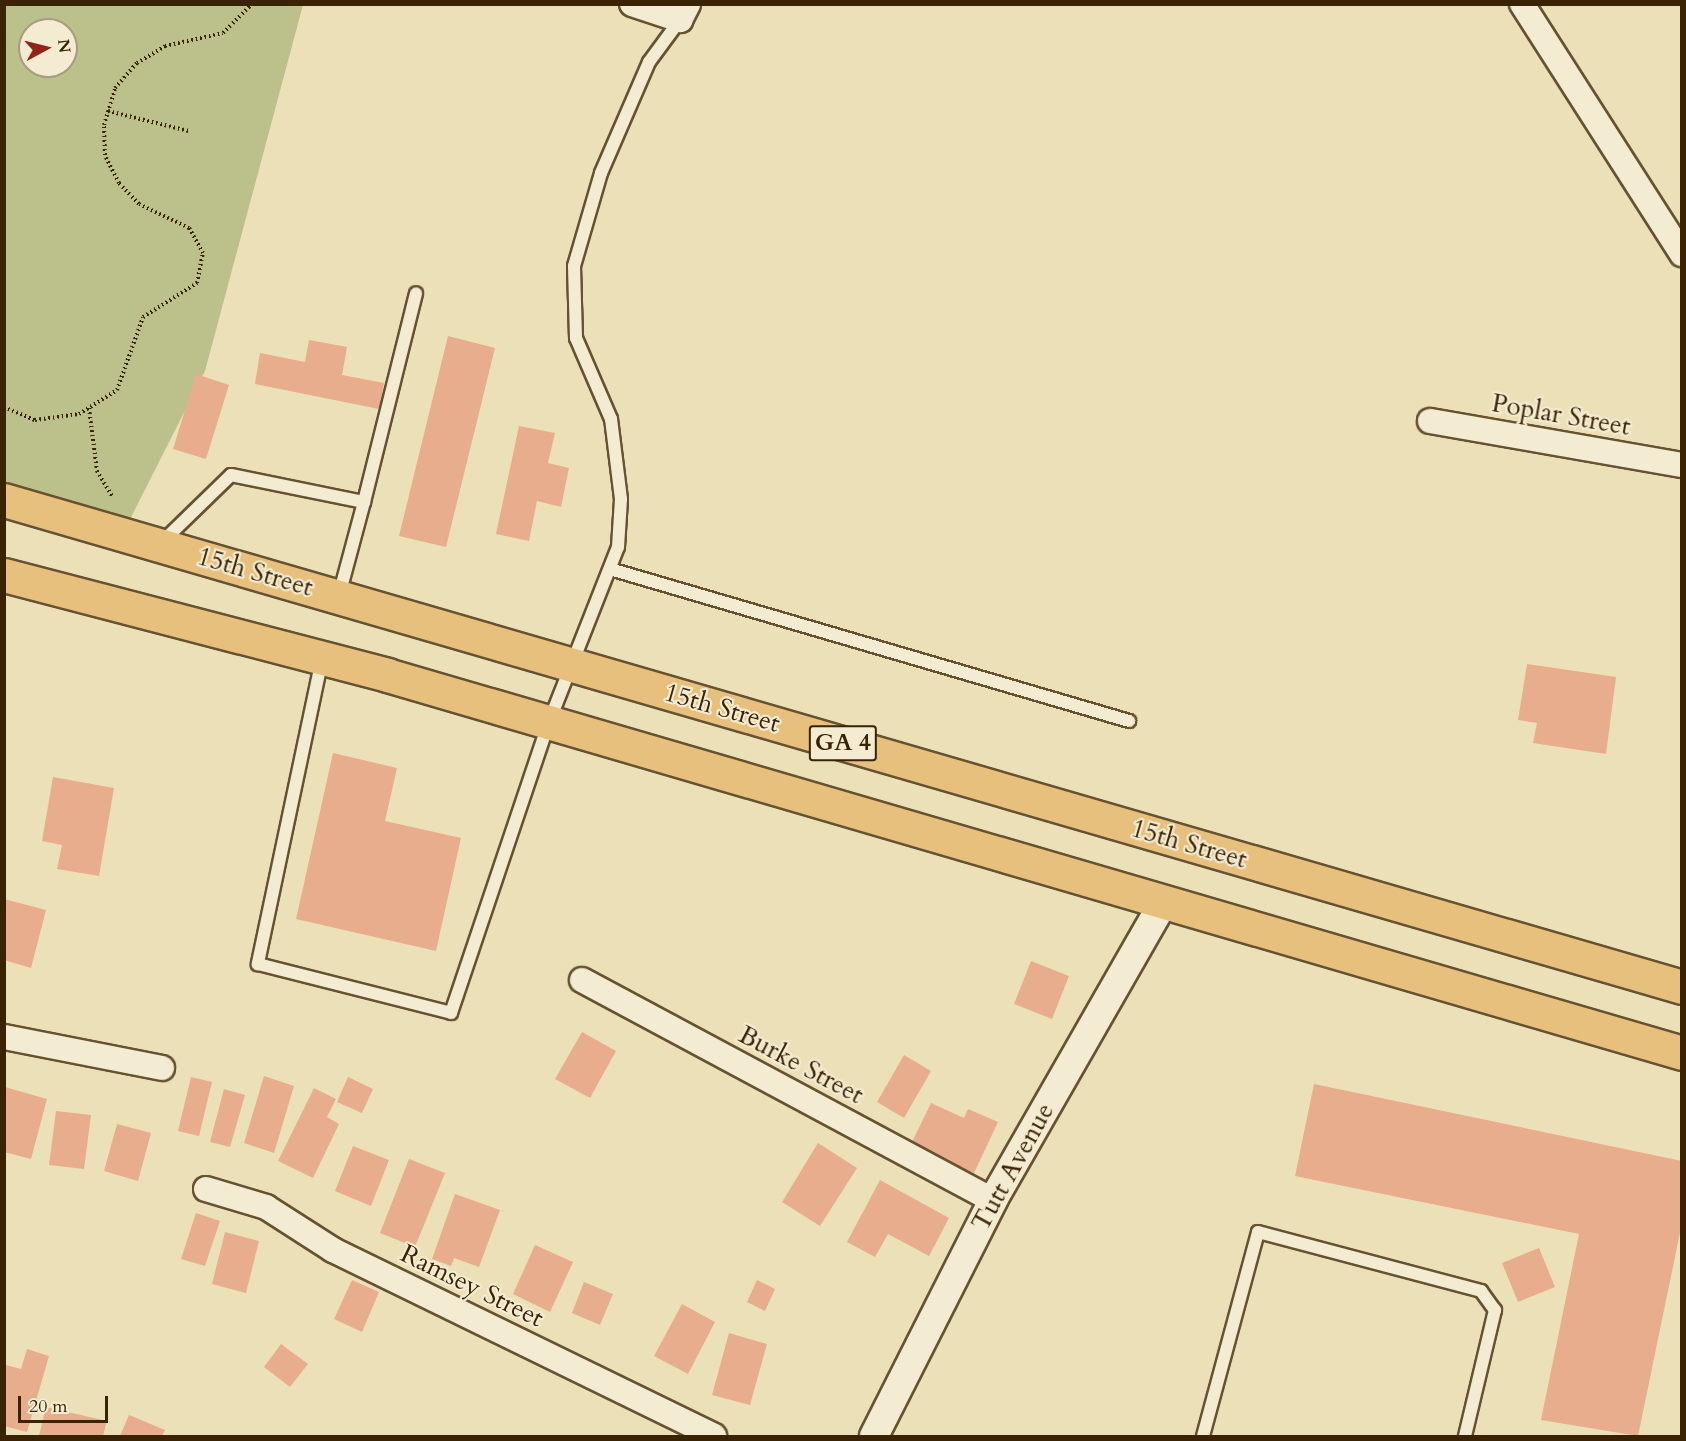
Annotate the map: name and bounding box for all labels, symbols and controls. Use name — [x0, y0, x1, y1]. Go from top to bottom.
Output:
north arrow — [18, 18, 78, 78]
text: N — [52, 38, 76, 54]
street label: Poplar Street — [1489, 387, 1633, 443]
street label: 15th Street — [194, 541, 316, 603]
street label: 15th Street — [661, 677, 783, 739]
road number: GA 4 — [808, 722, 878, 764]
street label: 15th Street — [1128, 813, 1250, 875]
street label: Burke Street — [733, 1019, 869, 1111]
street label: Tutt Avenue — [965, 1098, 1061, 1236]
street label: Ramsey Street — [396, 1238, 548, 1334]
scale bar — [21, 1384, 111, 1422]
text: 20 m — [29, 1394, 68, 1419]

